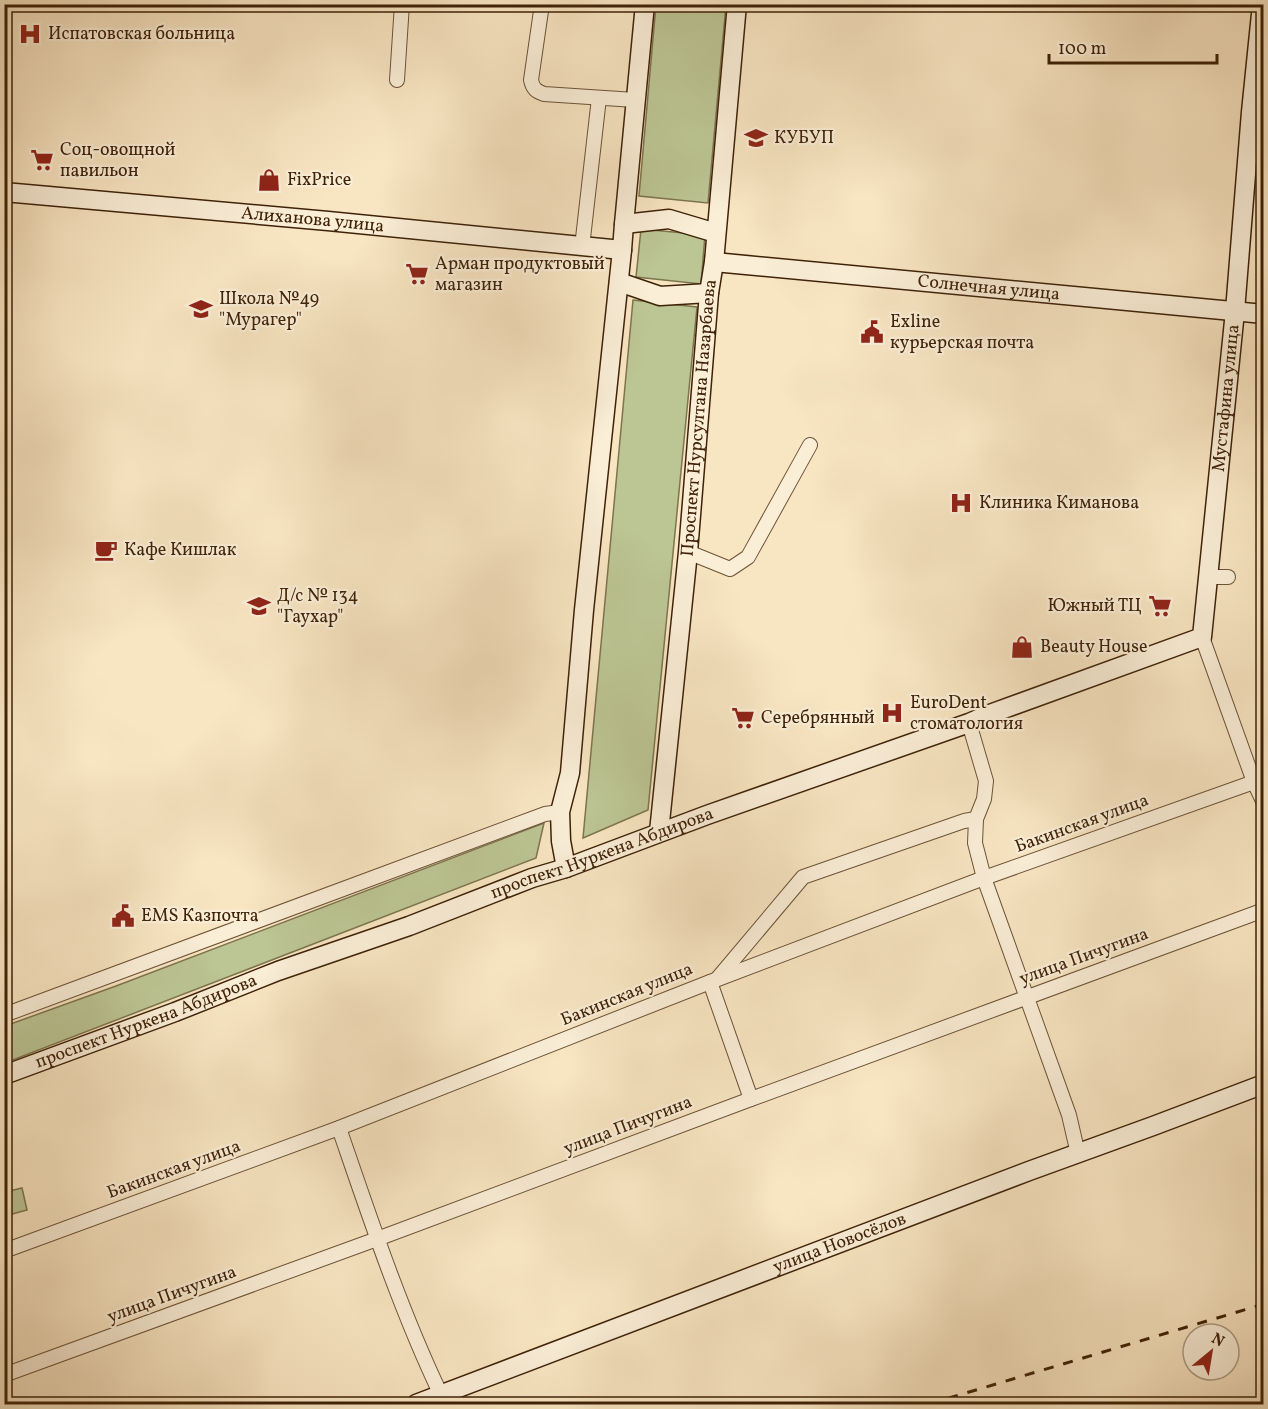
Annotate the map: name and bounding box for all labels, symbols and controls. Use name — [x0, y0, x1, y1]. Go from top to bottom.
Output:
hospital icon: Испатовская больница — [17, 21, 43, 47]
place label: Испатовская больница — [48, 22, 235, 47]
scale bar — [1049, 27, 1217, 65]
text: 100 m — [1058, 37, 1107, 62]
school or university icon: КУБУП — [743, 125, 769, 151]
place label: КУБУП — [774, 126, 834, 151]
place label: Соц-овощной павильон — [60, 138, 175, 184]
supermarket icon: Соц-овощной павильон — [29, 147, 55, 173]
shop icon: FixPrice — [256, 167, 282, 193]
place label: FixPrice — [287, 168, 351, 193]
street label: Алиханова улица — [240, 201, 386, 239]
place label: Арман продуктовый магазин — [435, 252, 605, 298]
supermarket icon: Арман продуктовый магазин — [404, 261, 430, 287]
street label: Солнечная улица — [916, 269, 1061, 307]
street label: Проспект Нурсултана Назарбаева — [675, 277, 724, 558]
place label: Школа №49 "Мурагер" — [219, 287, 319, 333]
school or university icon: Школа №49 "Мурагер" — [188, 296, 214, 322]
place label: Exline курьерская почта — [890, 310, 1034, 356]
public building icon: Exline курьерская почта — [859, 319, 885, 345]
street label: Мустафина улица — [1206, 323, 1246, 473]
hospital icon: Клиника Киманова — [948, 490, 974, 516]
place label: Клиника Киманова — [979, 491, 1139, 516]
cafe icon: Кафе Кишлак — [93, 537, 119, 563]
place label: Кафе Кишлак — [124, 538, 237, 563]
place label: Д/с № 134 "Гаухар" — [277, 584, 359, 630]
school or university icon: Д/с № 134 "Гаухар" — [246, 593, 272, 619]
supermarket icon: Южный ТЦ — [1147, 593, 1173, 619]
place label: Южный ТЦ — [1047, 594, 1142, 619]
shop icon: Beauty House — [1009, 634, 1035, 660]
place label: Beauty House — [1040, 635, 1148, 660]
place label: EuroDent стоматология — [910, 691, 1023, 737]
hospital icon: EuroDent стоматология — [879, 700, 905, 726]
supermarket icon: Серебрянный — [730, 705, 756, 731]
place label: Серебрянный — [761, 706, 875, 731]
street label: Бакинская улица — [1012, 788, 1152, 860]
street label: проспект Нуркена Абдирова — [487, 801, 717, 905]
public building icon: EMS Казпочта — [110, 903, 136, 929]
place label: EMS Казпочта — [141, 904, 259, 929]
street label: улица Пичугина — [1016, 922, 1152, 992]
street label: Бакинская улица — [557, 957, 697, 1033]
street label: проспект Нуркена Абдирова — [32, 968, 261, 1075]
street label: улица Пичугина — [560, 1090, 696, 1162]
street label: Бакинская улица — [104, 1134, 244, 1206]
street label: улица Новосёлов — [769, 1206, 910, 1280]
street label: улица Пичугина — [104, 1260, 240, 1330]
north arrow — [1181, 1322, 1241, 1382]
text: N — [1207, 1328, 1228, 1353]

